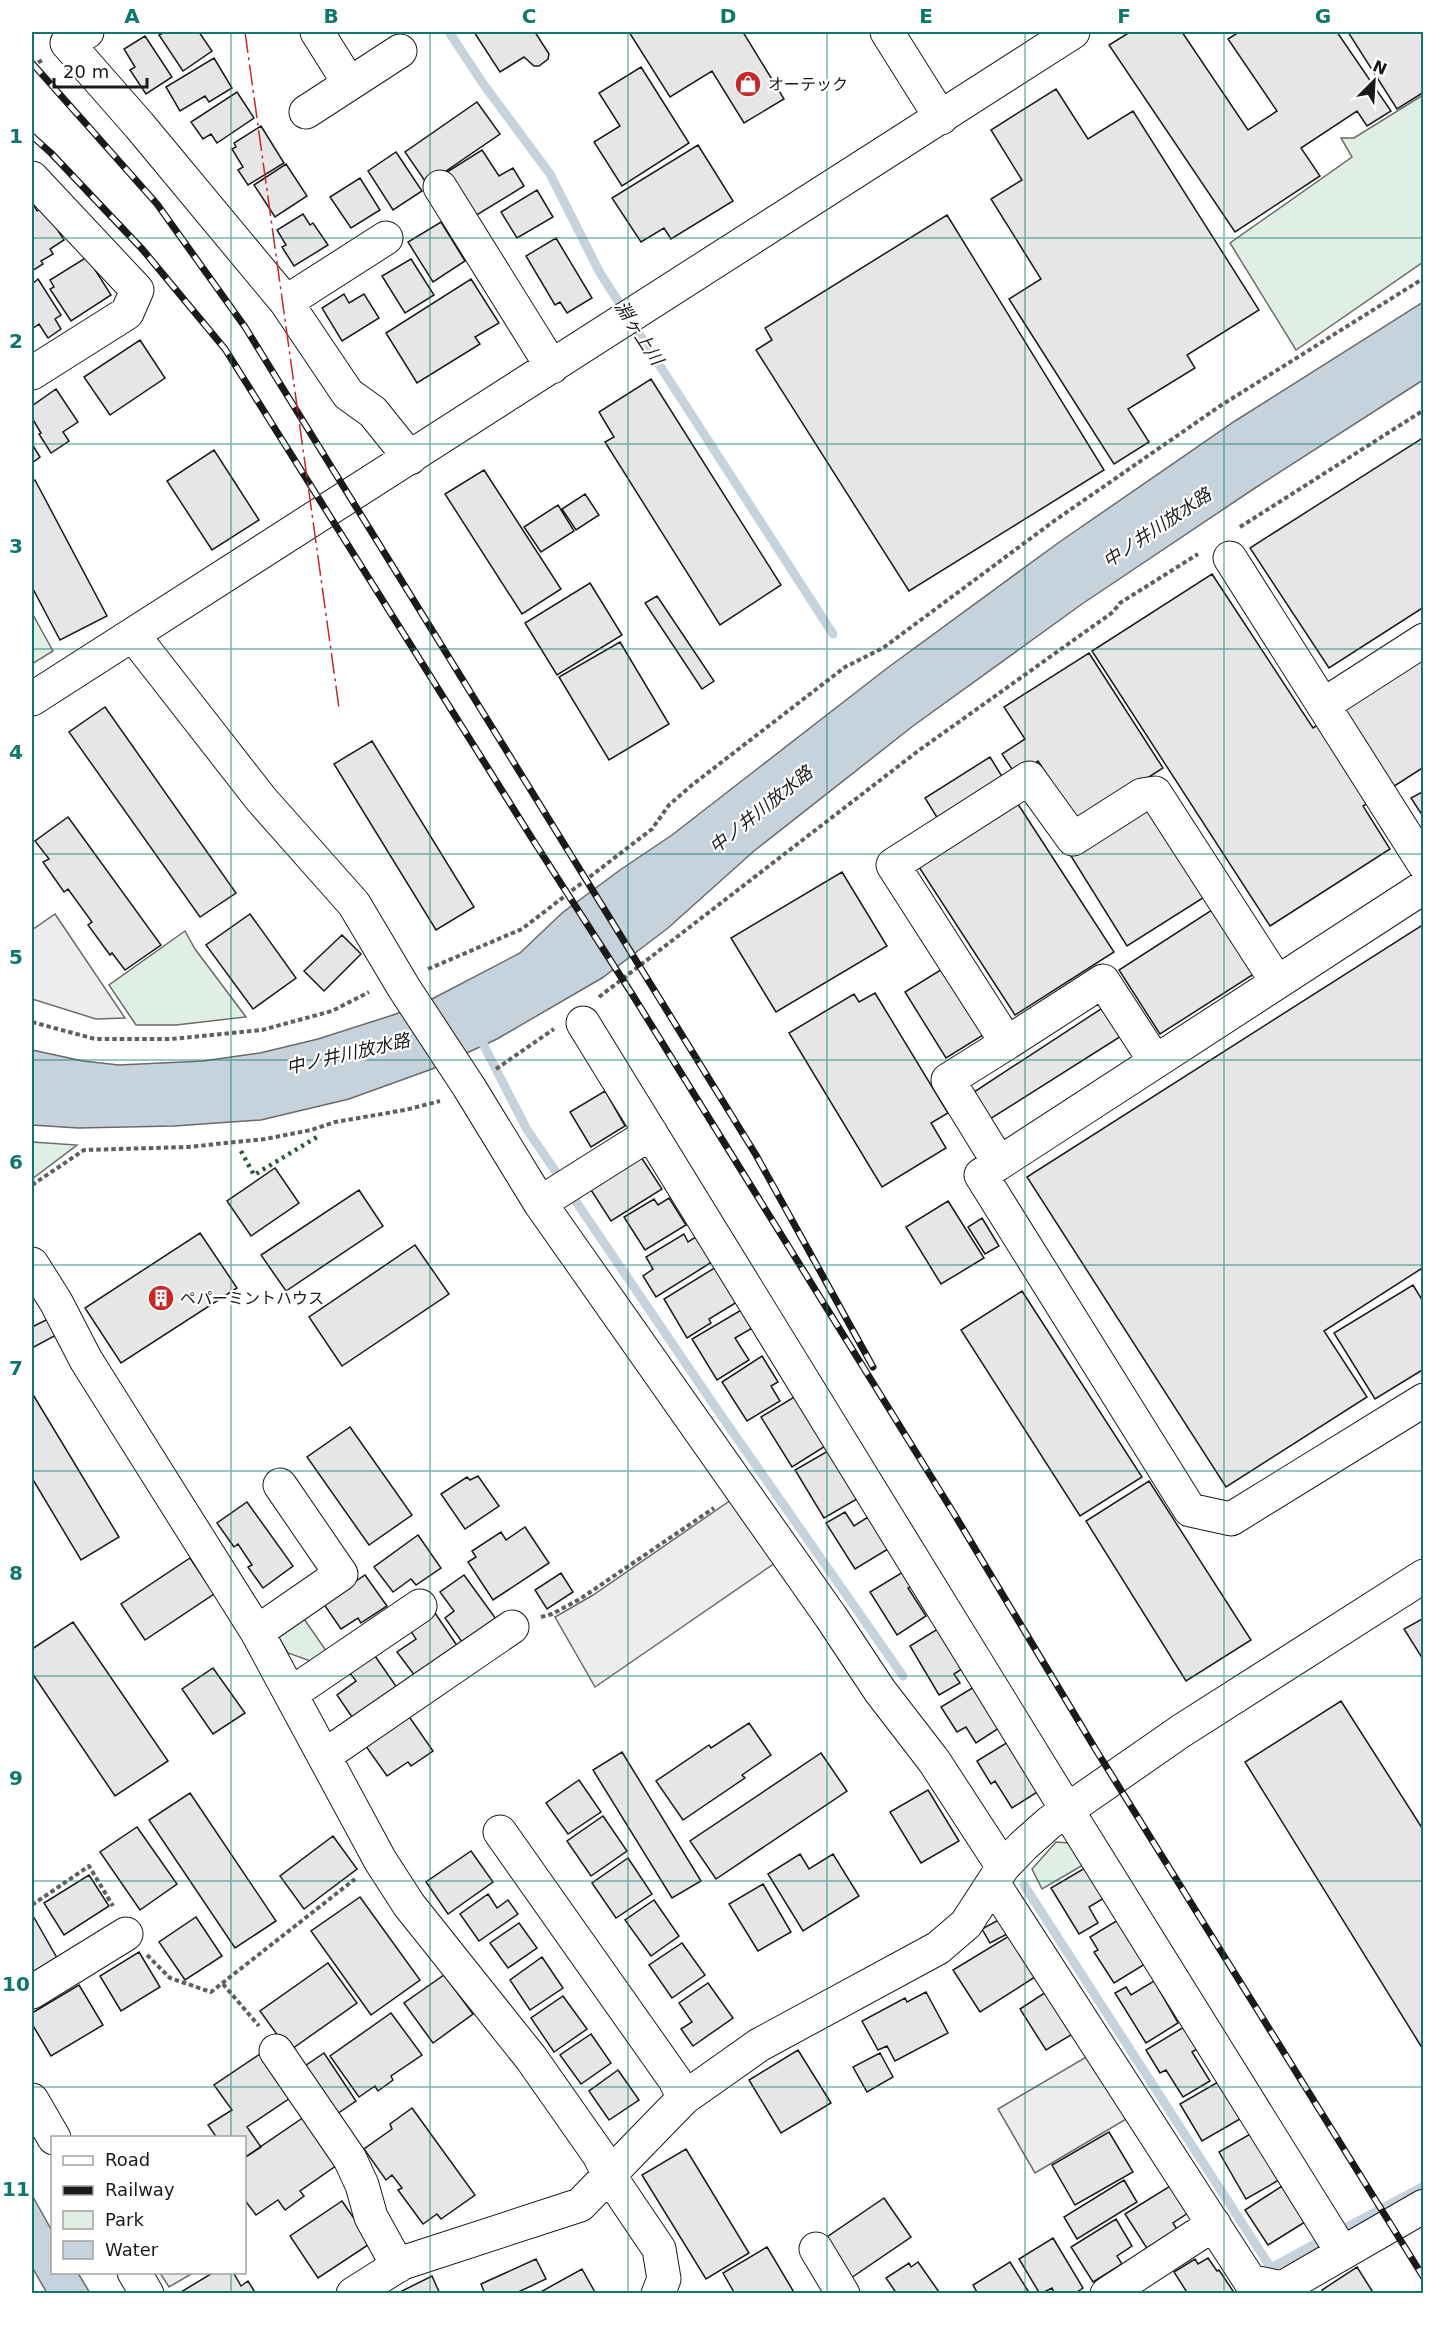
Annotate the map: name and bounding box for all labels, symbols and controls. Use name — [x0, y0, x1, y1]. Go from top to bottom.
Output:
text: A — [124, 4, 140, 28]
text: B — [323, 4, 339, 28]
text: C — [522, 4, 536, 28]
text: D — [720, 4, 736, 28]
text: E — [919, 4, 933, 28]
text: F — [1117, 4, 1131, 28]
text: G — [1315, 4, 1331, 28]
scale bar — [54, 51, 147, 89]
north arrow — [1344, 51, 1404, 111]
text: N — [1370, 56, 1390, 79]
text: 20 m — [63, 61, 109, 82]
shop icon: オーテック — [733, 69, 763, 99]
place label: オーテック — [768, 75, 848, 94]
text: 1 — [9, 124, 23, 148]
water label: 淵ヶ上川 — [611, 297, 669, 370]
text: 2 — [9, 329, 23, 353]
water label: 中ノ井川放水路 — [1099, 483, 1216, 572]
text: 3 — [9, 534, 23, 558]
text: 4 — [9, 740, 23, 764]
water label: 中ノ井川放水路 — [705, 761, 818, 857]
text: 5 — [9, 945, 23, 969]
water label: 中ノ井川放水路 — [284, 1029, 414, 1078]
text: 6 — [9, 1150, 23, 1174]
building icon: ペパーミントハウス — [146, 1283, 176, 1313]
place label: ペパーミントハウス — [180, 1289, 324, 1308]
text: 7 — [9, 1356, 23, 1380]
text: 8 — [9, 1561, 23, 1585]
text: 9 — [9, 1766, 23, 1790]
text: 10 — [2, 1972, 30, 1996]
legend — [51, 2136, 246, 2274]
text: Road — [105, 2149, 150, 2170]
text: 11 — [2, 2177, 30, 2201]
text: Railway — [105, 2179, 175, 2200]
text: Park — [105, 2209, 144, 2230]
text: Water — [105, 2239, 159, 2260]

